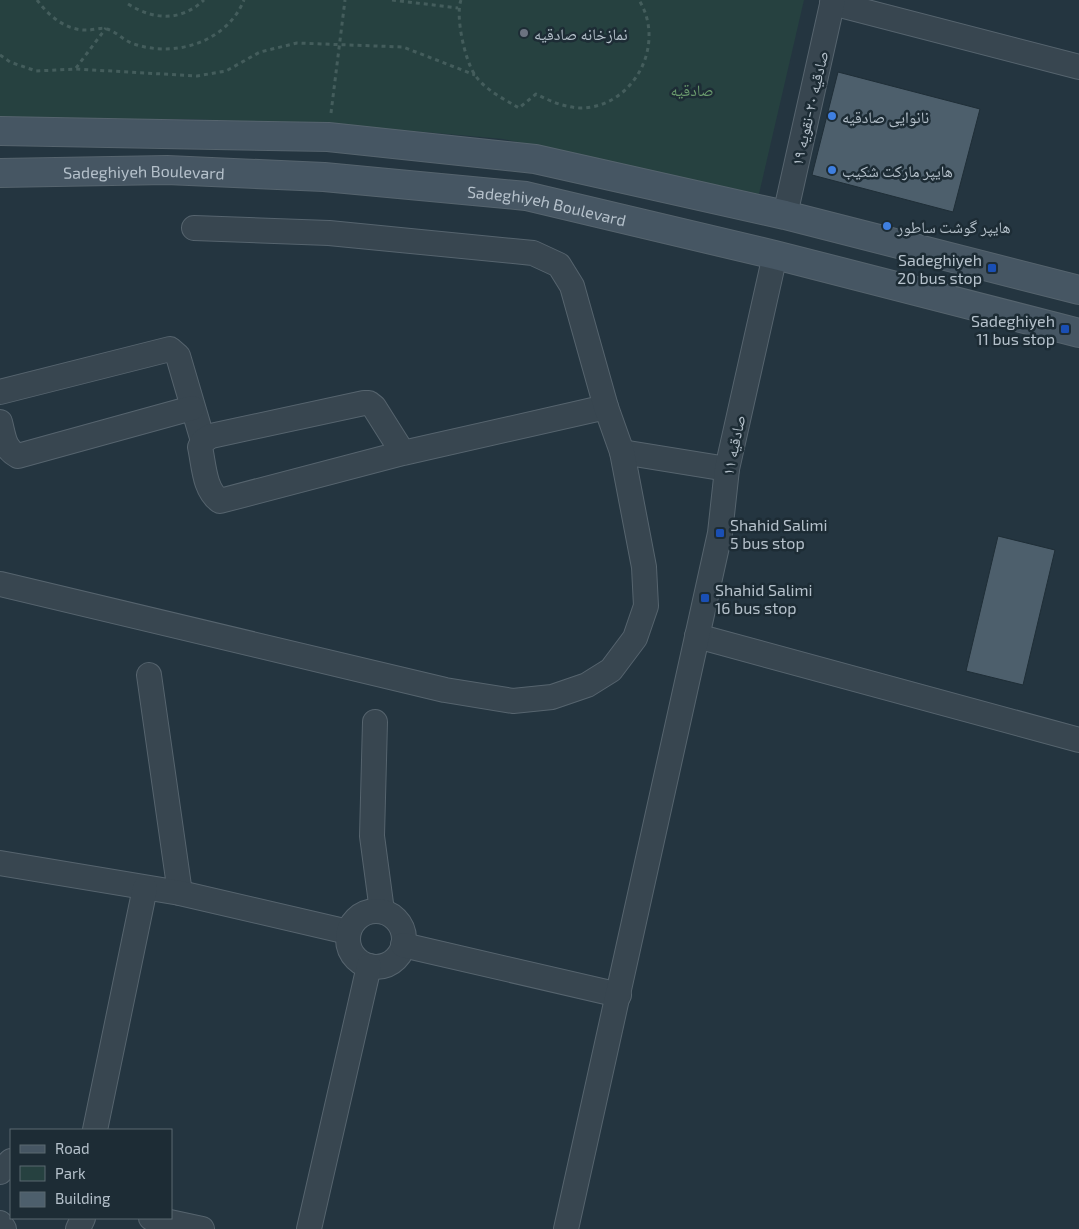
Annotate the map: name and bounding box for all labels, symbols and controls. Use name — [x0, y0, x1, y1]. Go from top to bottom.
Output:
place label: نمازخانه صادقیه — [534, 24, 628, 44]
marker: نمازخانه صادقیه — [518, 27, 530, 39]
street label: صادقیه ۲۰-نقویه ۱۹ — [787, 49, 832, 167]
park label: صادقیه — [671, 80, 713, 99]
place label: نانوایی صادقیه — [842, 107, 929, 128]
marker: نانوایی صادقیه — [826, 110, 838, 122]
street label: Sadeghiyeh Boulevard — [63, 160, 225, 182]
place label: هایپر مارکت شکیب — [842, 161, 953, 181]
marker: هایپر مارکت شکیب — [826, 164, 838, 176]
street label: Sadeghiyeh Boulevard — [466, 181, 628, 229]
place label: هایپر گوشت ساطور — [896, 217, 1011, 237]
marker: هایپر گوشت ساطور — [881, 220, 893, 232]
place label: Sadeghiyeh 20 bus stop — [897, 250, 982, 287]
marker: Sadeghiyeh 20 bus stop — [986, 262, 998, 274]
place label: Sadeghiyeh 11 bus stop — [971, 311, 1055, 348]
marker: Sadeghiyeh 11 bus stop — [1059, 323, 1071, 335]
street label: صادقیه ۱۱ — [717, 413, 749, 477]
place label: Shahid Salimi 5 bus stop — [730, 515, 828, 552]
marker: Shahid Salimi 5 bus stop — [714, 527, 726, 539]
place label: Shahid Salimi 16 bus stop — [715, 580, 813, 617]
marker: Shahid Salimi 16 bus stop — [699, 592, 711, 604]
legend — [10, 1129, 172, 1219]
text: Road — [55, 1139, 90, 1157]
text: Park — [55, 1164, 86, 1182]
text: Building — [55, 1189, 111, 1207]

